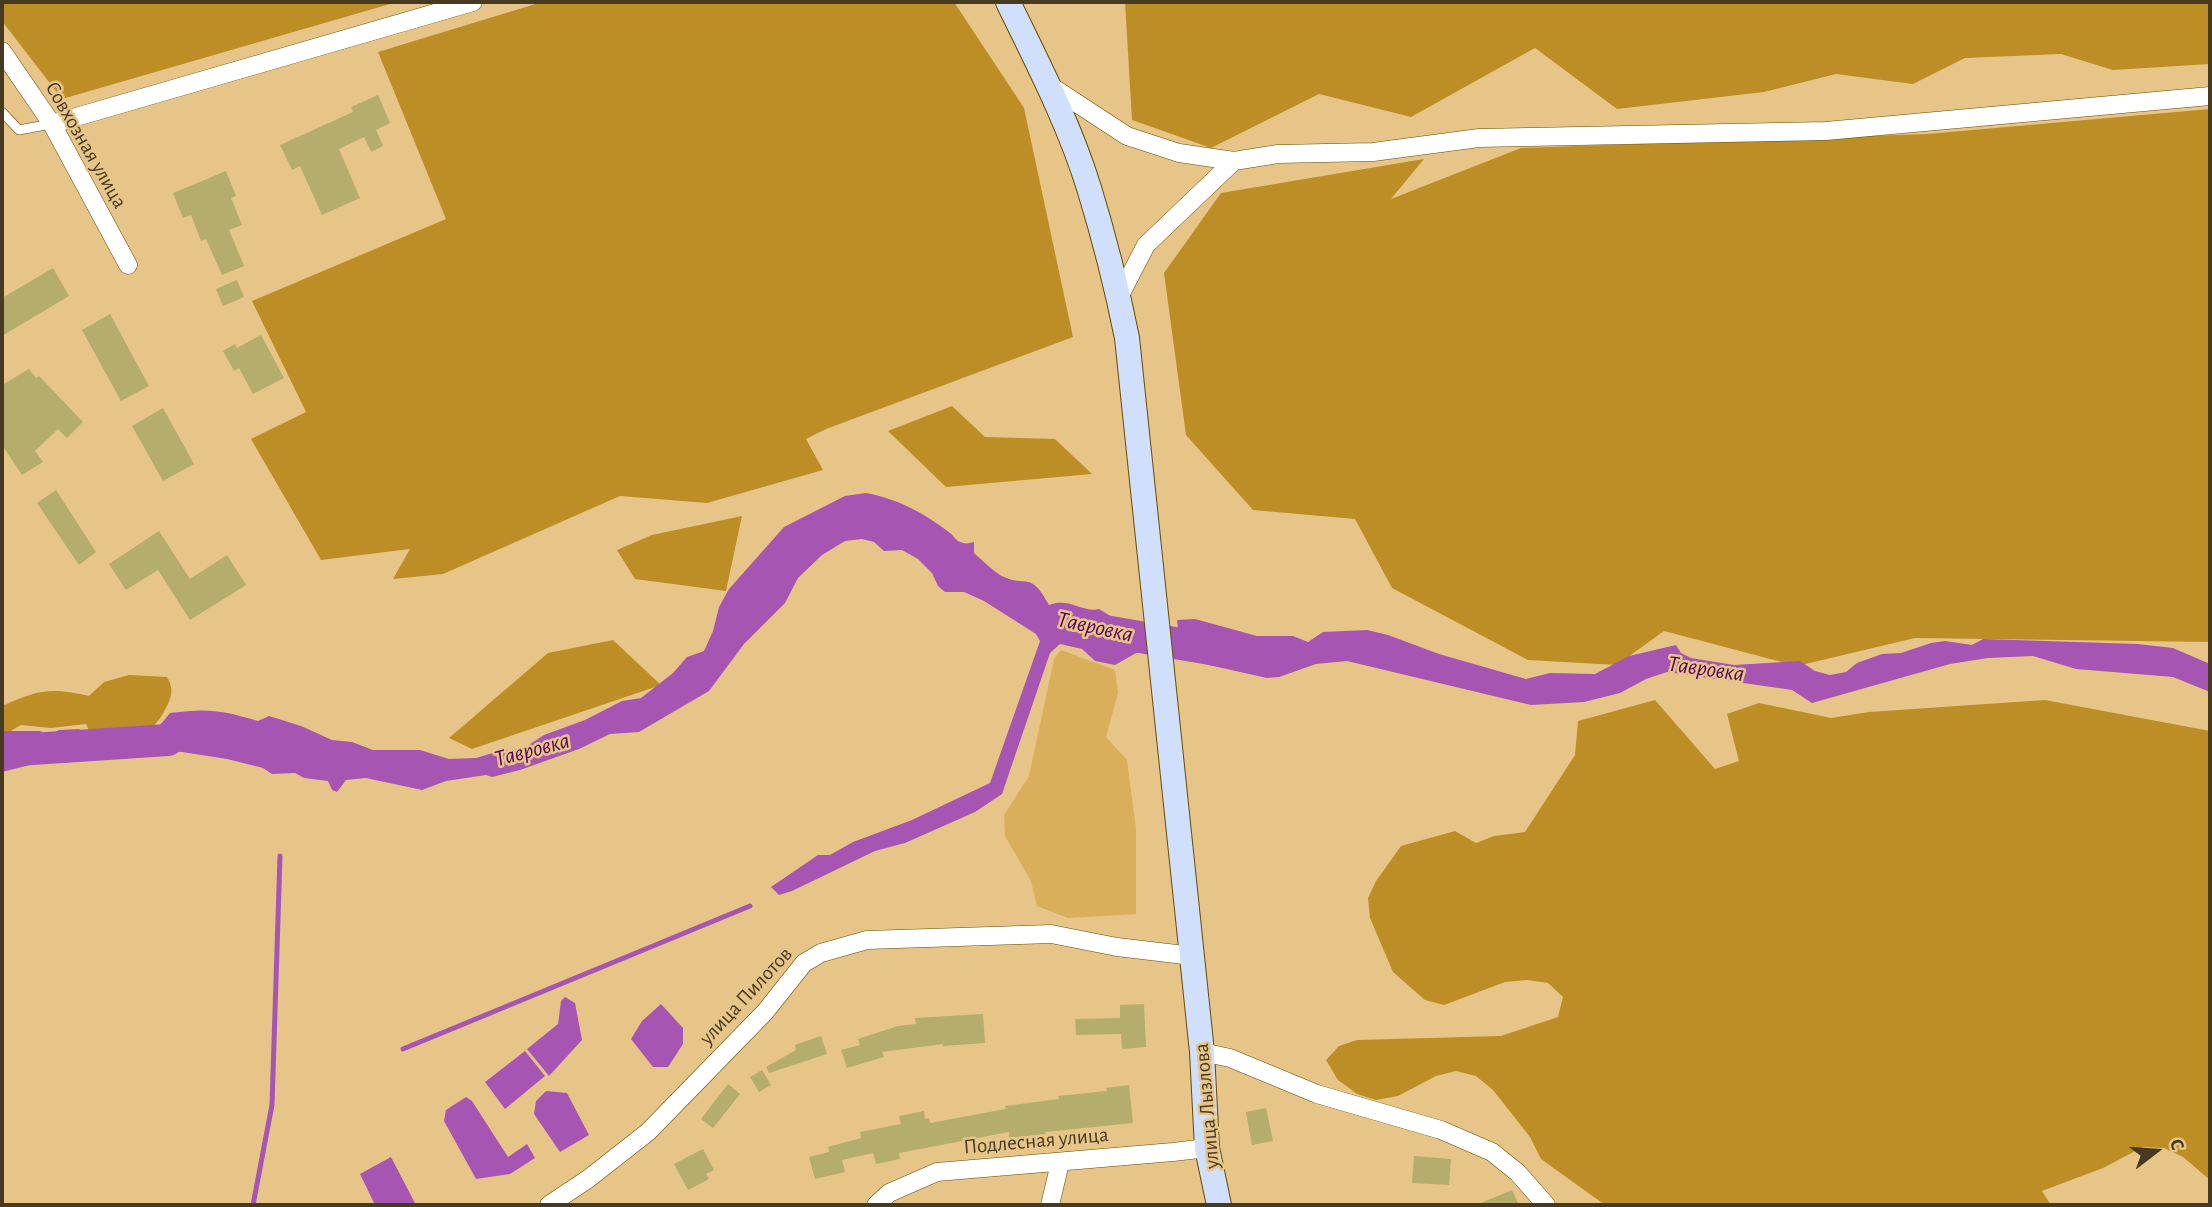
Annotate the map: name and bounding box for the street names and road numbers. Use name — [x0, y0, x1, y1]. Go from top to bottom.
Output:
street label: Совхозная улица — [40, 77, 132, 213]
street label: улица Пилотов — [694, 942, 798, 1050]
street label: улица Лызлова — [1189, 1042, 1225, 1170]
street label: Подлесная улица — [962, 1122, 1110, 1160]

